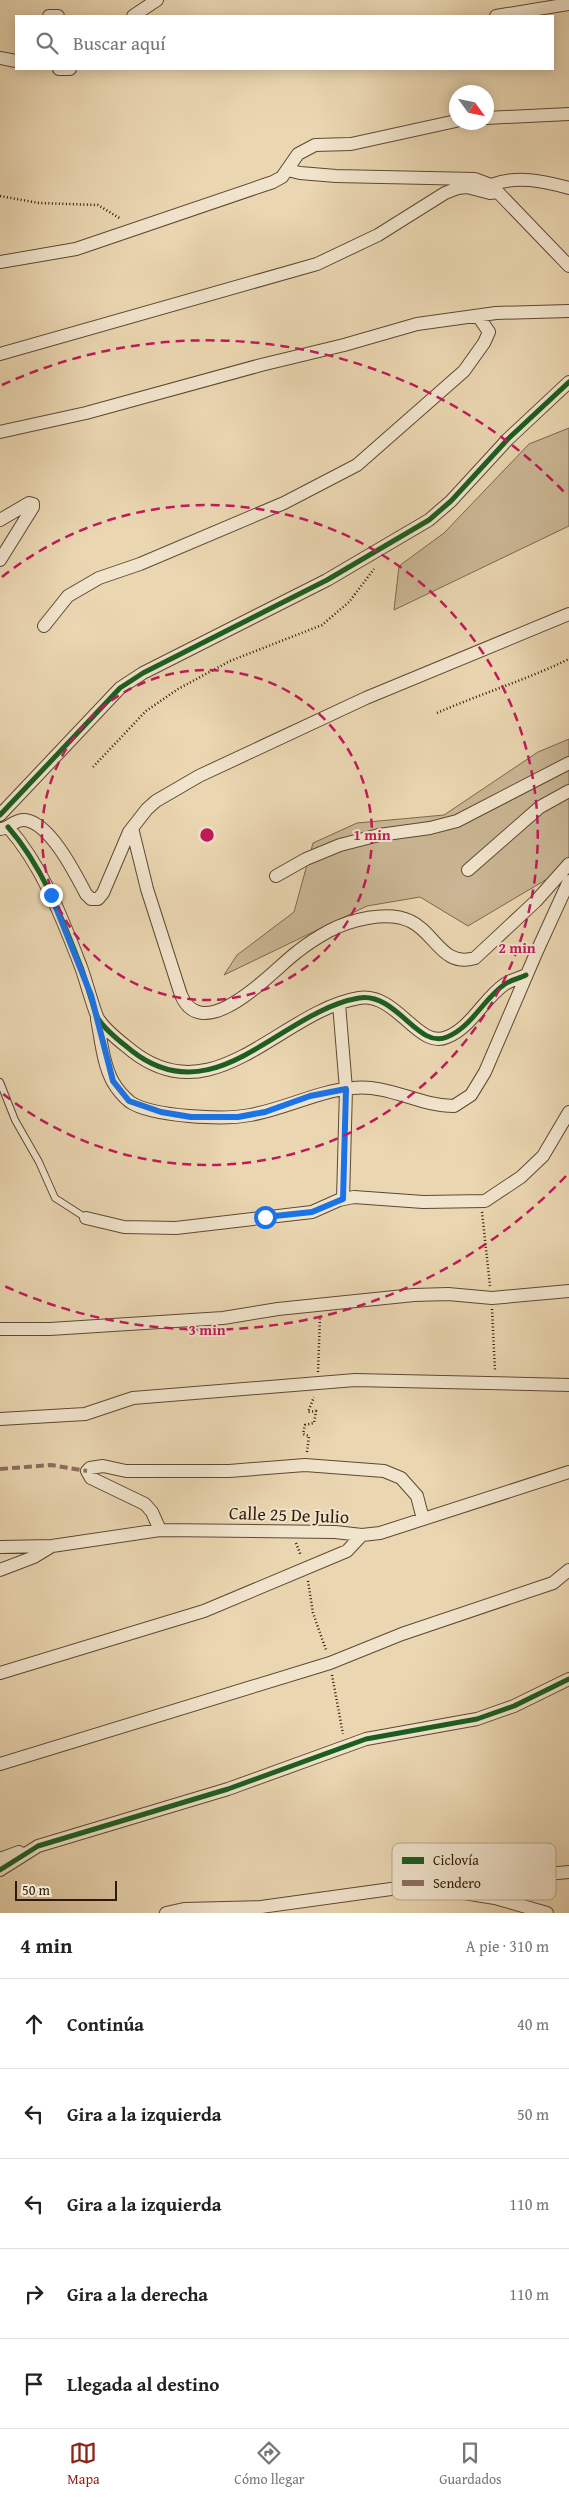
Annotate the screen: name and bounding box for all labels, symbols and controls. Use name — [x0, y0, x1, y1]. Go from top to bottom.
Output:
search box — [15, 15, 554, 70]
icon: search — [33, 29, 61, 57]
text: Buscar aquí — [73, 29, 166, 57]
north arrow — [449, 85, 494, 130]
text: 1 min — [353, 824, 391, 845]
centre of rings — [198, 826, 216, 844]
route end — [40, 884, 63, 907]
text: 2 min — [498, 937, 536, 958]
route start — [254, 1206, 277, 1229]
text: 3 min — [188, 1319, 226, 1340]
street label: Calle 25 De Julio — [229, 1499, 350, 1530]
legend — [392, 1843, 556, 1900]
text: Ciclovía — [433, 1850, 479, 1870]
text: Sendero — [433, 1873, 481, 1893]
scale bar — [15, 1878, 118, 1901]
text: 50 m — [22, 1880, 50, 1900]
text: 4 min — [20, 1930, 72, 1961]
text: A pie · 310 m — [466, 1934, 549, 1958]
icon: ahead — [20, 2010, 48, 2038]
text: Continúa — [67, 2010, 144, 2038]
text: 40 m — [517, 2012, 549, 2036]
icon: left — [20, 2100, 48, 2128]
text: Gira a la izquierda — [67, 2100, 222, 2128]
text: 50 m — [517, 2102, 549, 2126]
icon: left — [20, 2190, 48, 2218]
text: Gira a la izquierda — [67, 2190, 222, 2218]
text: 110 m — [509, 2192, 549, 2216]
icon: right — [20, 2280, 48, 2308]
text: Gira a la derecha — [67, 2280, 208, 2308]
text: 110 m — [509, 2282, 549, 2306]
icon: arrive — [20, 2370, 48, 2398]
text: Llegada al destino — [67, 2370, 219, 2398]
tab: Mapa — [67, 2439, 100, 2489]
tab: Cómo llegar — [234, 2439, 305, 2489]
tab: Guardados — [439, 2439, 502, 2489]

